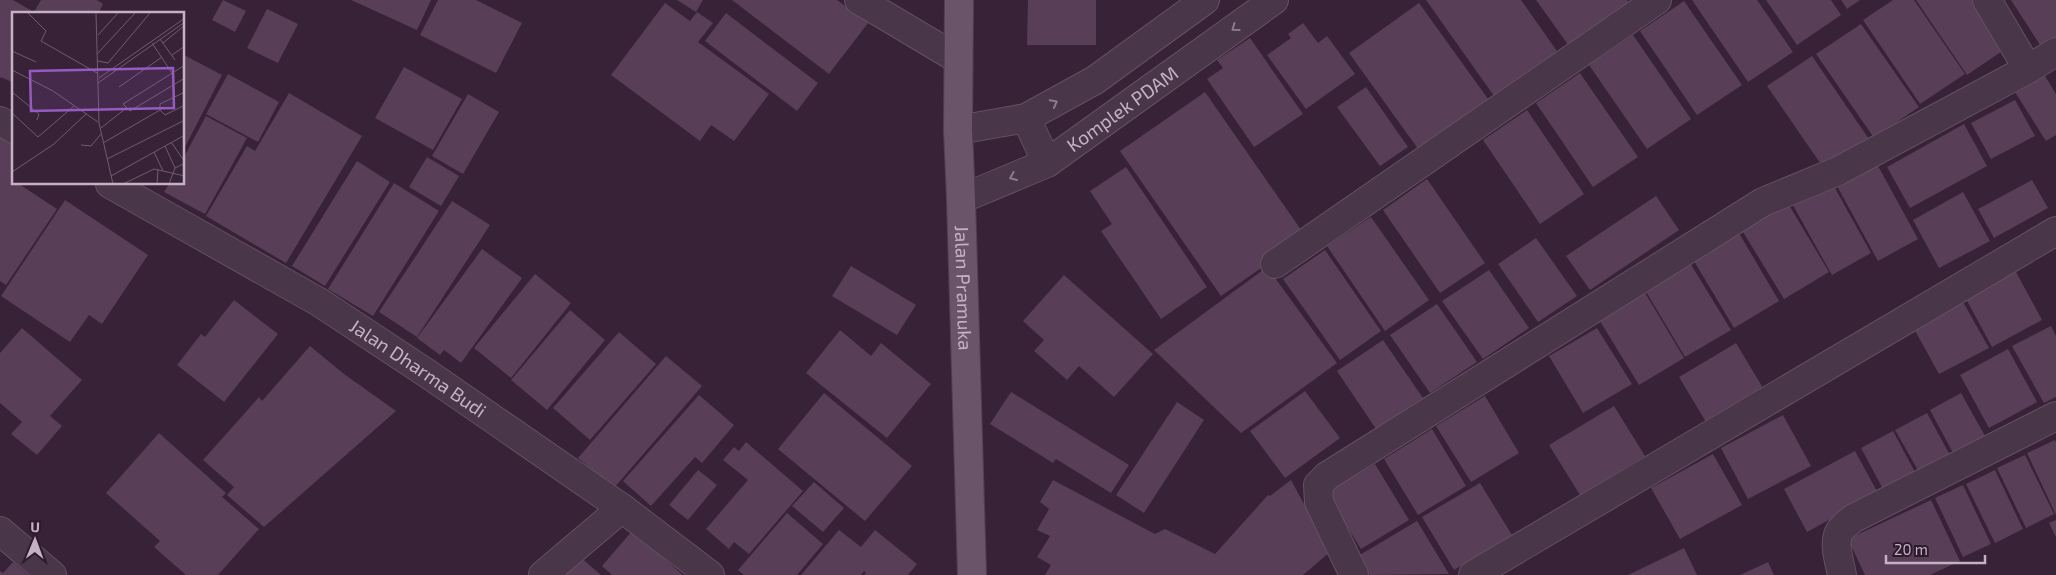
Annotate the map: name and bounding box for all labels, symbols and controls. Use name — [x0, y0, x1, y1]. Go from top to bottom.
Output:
inset map — [12, 12, 185, 185]
one-way arrow — [1232, 23, 1241, 31]
street label: Komplek PDAM — [1062, 61, 1182, 156]
one-way arrow — [1049, 99, 1058, 109]
one-way arrow — [1009, 171, 1018, 182]
street label: Jalan Pramuka — [951, 225, 977, 351]
street label: Jalan Dharma Budi — [346, 314, 491, 422]
north arrow — [10, 515, 60, 565]
text: U — [30, 518, 40, 535]
scale bar — [1886, 532, 1985, 564]
text: 20 m — [1894, 540, 1928, 558]

